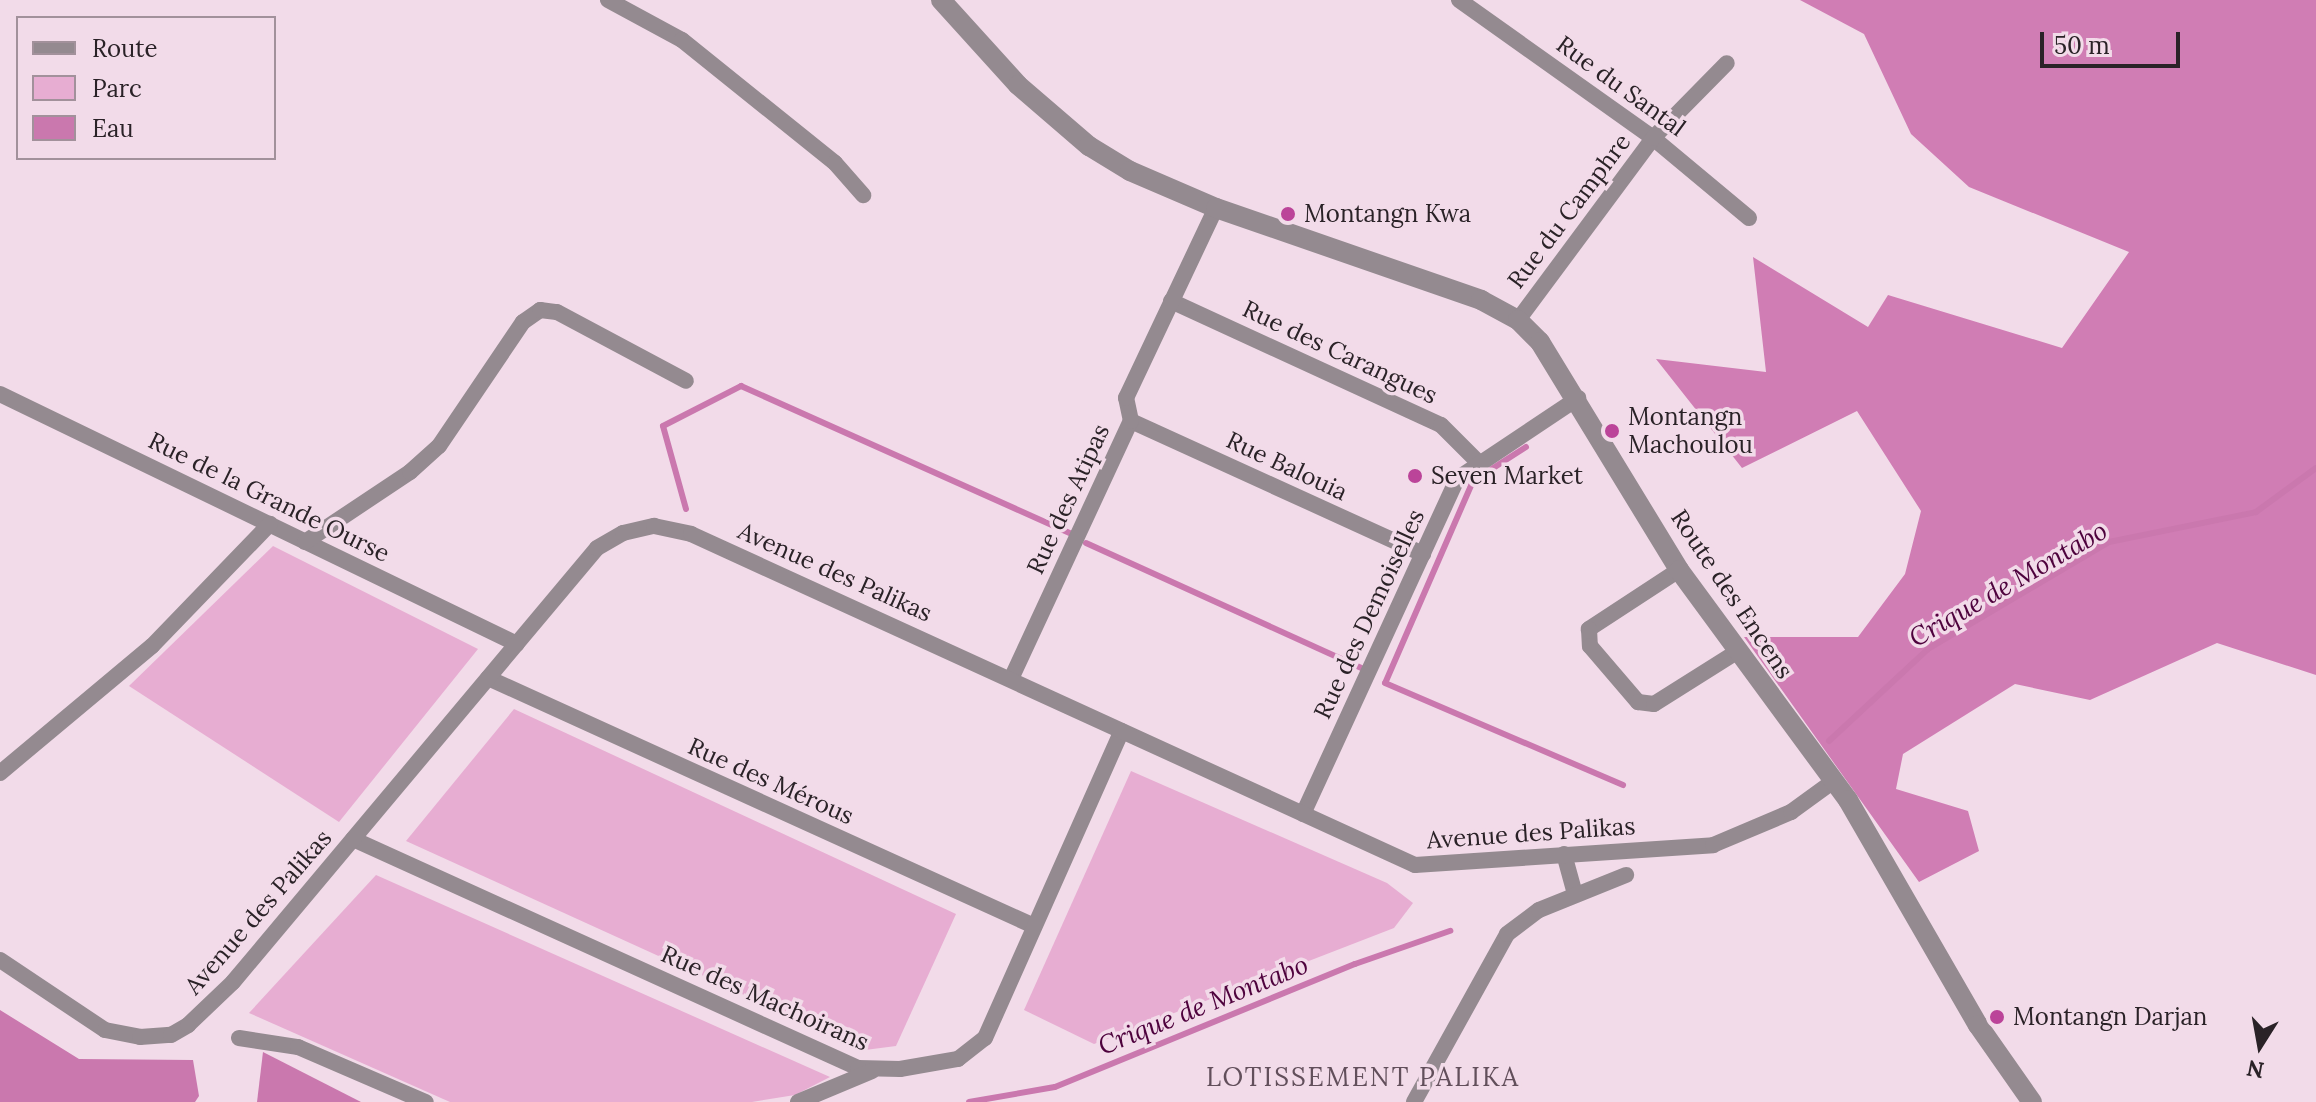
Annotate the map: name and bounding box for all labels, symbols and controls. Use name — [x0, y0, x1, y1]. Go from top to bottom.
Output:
legend — [16, 16, 276, 160]
scale bar — [2044, 16, 2184, 66]
street label: Rue du Santal — [1551, 30, 1691, 142]
text: 50 m — [2054, 30, 2110, 61]
text: Route — [92, 33, 158, 64]
text: Parc — [92, 73, 142, 104]
text: Eau — [92, 113, 134, 144]
street label: Rue du Camphre — [1501, 128, 1637, 294]
place label: Montangn Kwa — [1304, 200, 1471, 228]
marker: Montangn Kwa — [1279, 205, 1297, 223]
street label: Rue des Carangues — [1238, 294, 1442, 410]
place label: Montangn Machoulou — [1628, 403, 1753, 459]
street label: Rue des Atipas — [1021, 419, 1115, 579]
marker: Montangn Machoulou — [1603, 422, 1621, 440]
street label: Rue Balouia — [1222, 425, 1352, 507]
street label: Rue de la Grande Ourse — [144, 426, 394, 568]
place label: Seven Market — [1431, 462, 1583, 490]
marker: Seven Market — [1406, 467, 1424, 485]
street label: Route des Encens — [1665, 504, 1799, 684]
street label: Rue des Demoiselles — [1308, 505, 1430, 723]
water label: Crique de Montabo — [1903, 515, 2113, 653]
street label: Avenue des Palikas — [734, 516, 936, 628]
street label: Rue des Mérous — [684, 732, 858, 830]
street label: Avenue des Palikas — [1426, 811, 1636, 855]
street label: Avenue des Palikas — [179, 824, 337, 1000]
street label: Rue des Machoirans — [657, 939, 873, 1057]
water label: Crique de Montabo — [1094, 949, 1312, 1061]
place label: Montangn Darjan — [2013, 1003, 2207, 1031]
north arrow — [2220, 1006, 2300, 1086]
marker: Montangn Darjan — [1988, 1008, 2006, 1026]
text: N — [2244, 1054, 2266, 1085]
district label: LOTISSEMENT PALIKA — [1206, 1061, 1520, 1093]

